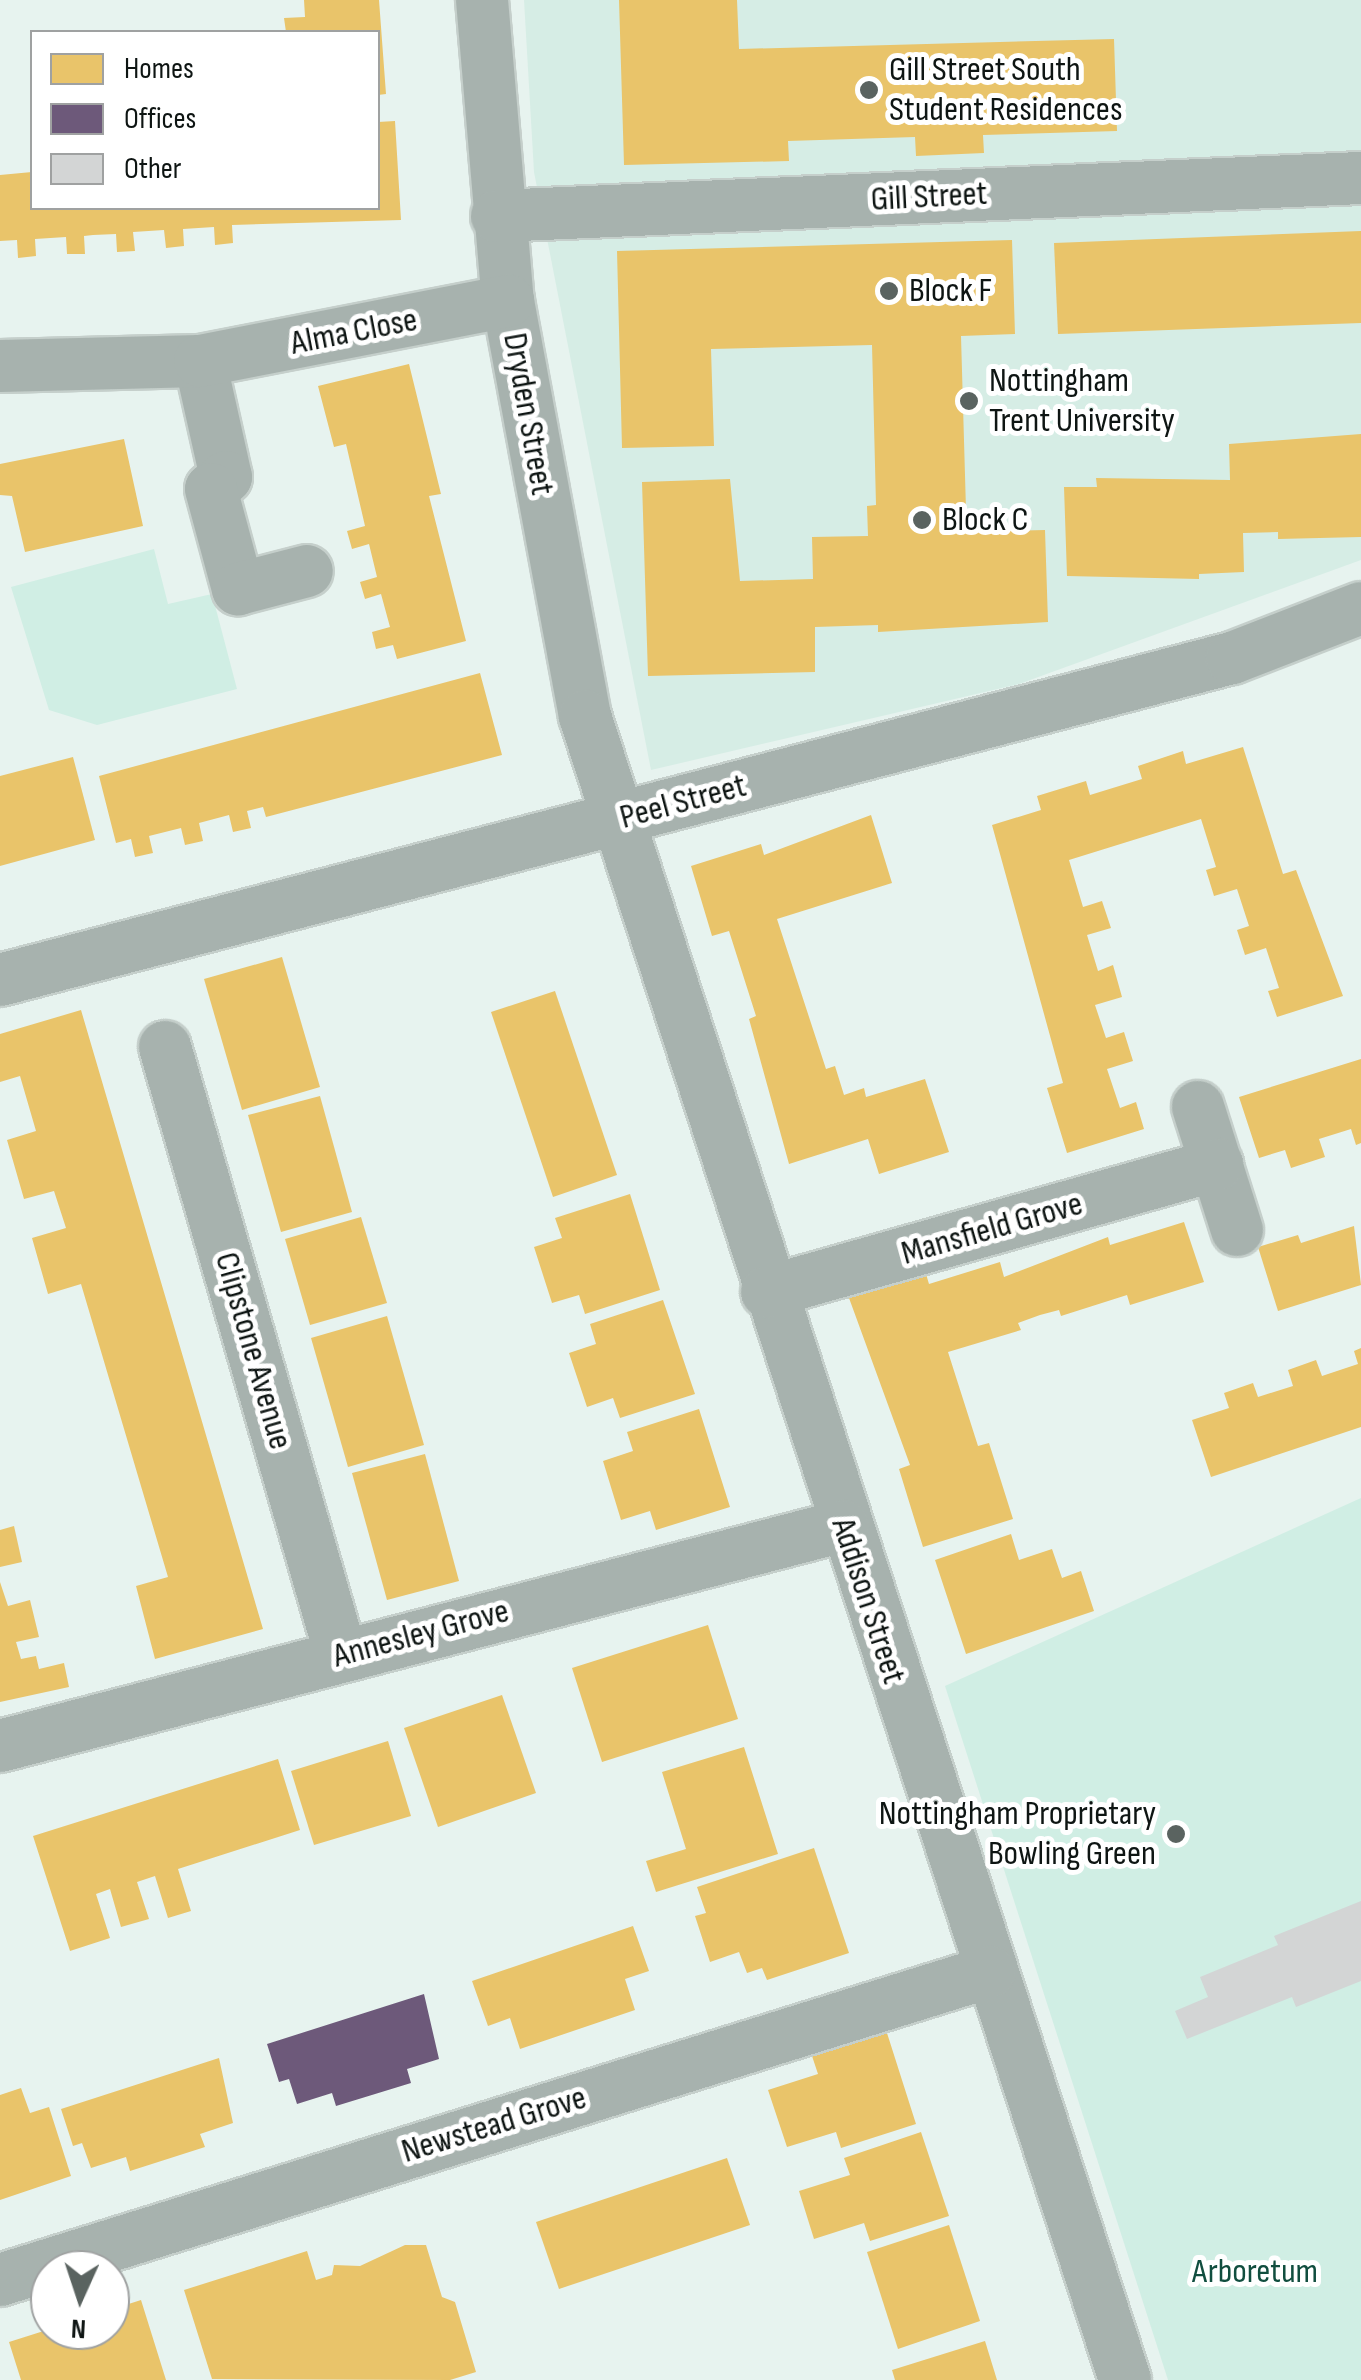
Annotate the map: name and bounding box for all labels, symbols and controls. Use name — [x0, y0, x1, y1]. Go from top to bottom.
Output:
legend — [30, 30, 380, 210]
place label: Gill Street South Student Residences — [889, 49, 1122, 131]
text: Homes — [124, 51, 194, 87]
marker: Gill Street South Student Residences — [858, 79, 880, 101]
text: Offices — [124, 101, 196, 137]
text: Other — [124, 151, 181, 187]
street label: Gill Street — [870, 173, 988, 221]
place label: Block F — [909, 270, 992, 312]
marker: Block F — [878, 280, 900, 302]
street label: Alma Close — [287, 299, 421, 365]
street label: Dryden Street — [493, 330, 563, 498]
place label: Nottingham Trent University — [989, 360, 1175, 442]
marker: Nottingham Trent University — [958, 390, 980, 412]
place label: Block C — [942, 499, 1029, 541]
marker: Block C — [911, 509, 933, 531]
street label: Peel Street — [615, 765, 751, 839]
street label: Mansfield Grove — [897, 1183, 1087, 1275]
street label: Clipstone Avenue — [205, 1248, 301, 1454]
street label: Addison Street — [822, 1513, 914, 1689]
street label: Annesley Grove — [329, 1590, 513, 1678]
place label: Nottingham Proprietary Bowling Green — [879, 1793, 1156, 1875]
marker: Nottingham Proprietary Bowling Green — [1165, 1823, 1187, 1845]
street label: Newstead Grove — [397, 2077, 591, 2173]
north arrow — [30, 2250, 130, 2350]
park label: Arboretum — [1192, 2251, 1318, 2293]
text: N — [70, 2312, 87, 2345]

